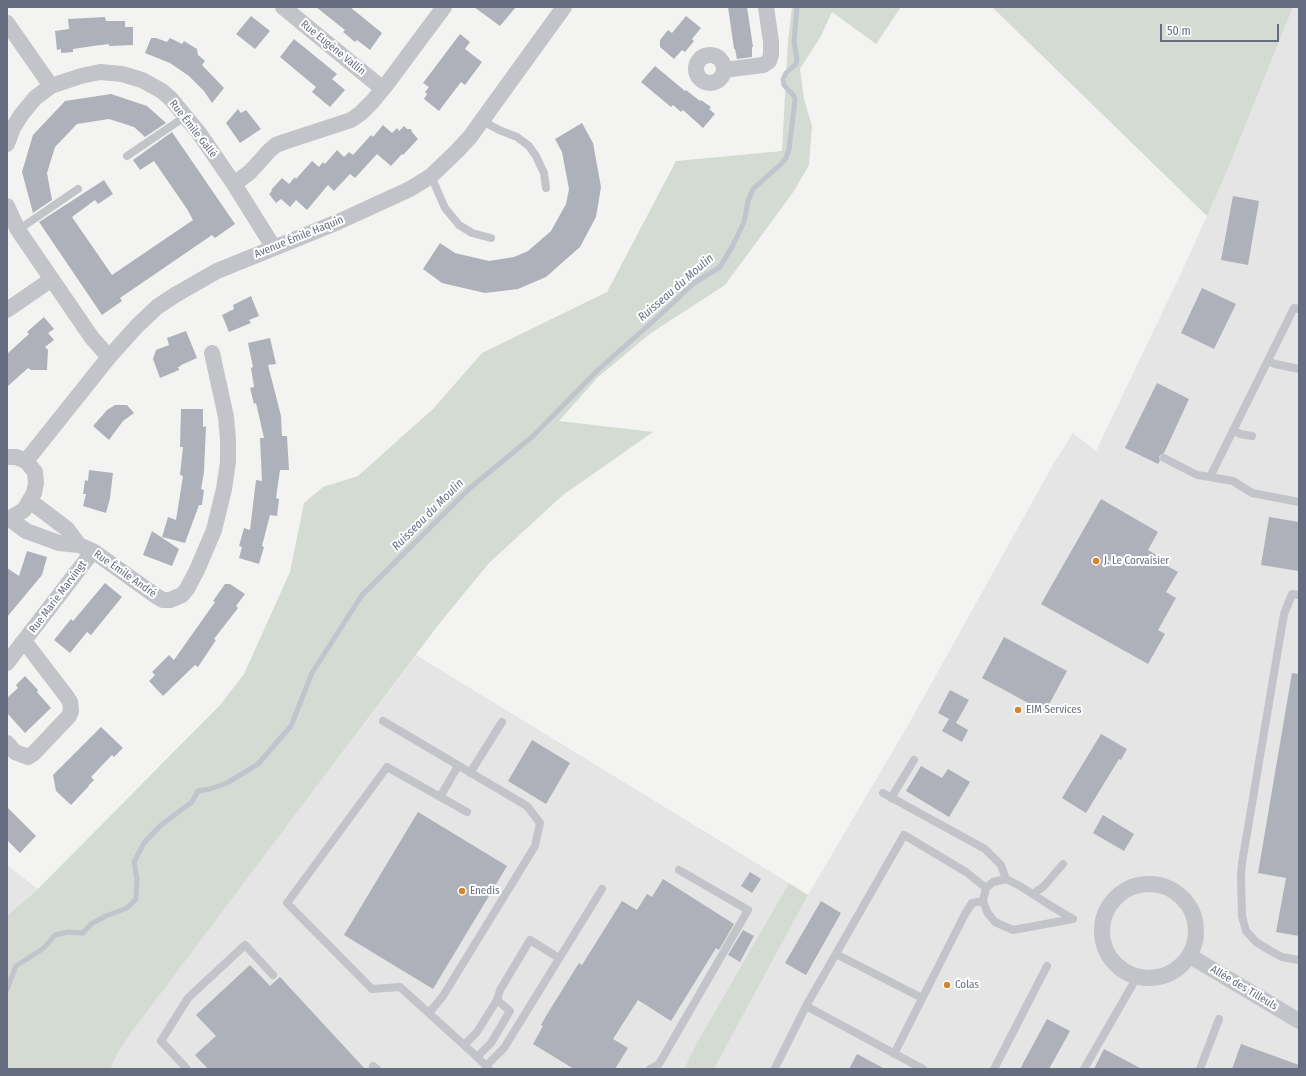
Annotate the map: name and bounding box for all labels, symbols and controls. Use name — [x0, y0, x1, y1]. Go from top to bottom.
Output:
scale bar — [1162, 16, 1281, 42]
street label: Rue Eugène Vallin — [298, 18, 368, 78]
text: 50 m — [1167, 24, 1191, 38]
street label: Rue Émile Gallé — [166, 97, 220, 161]
street label: Avenue Émile Haquin — [252, 213, 346, 261]
water label: Ruisseau du Moulin — [635, 251, 717, 325]
water label: Ruisseau du Moulin — [389, 476, 467, 554]
street label: Rue Émile André — [91, 548, 159, 600]
place label: J. Le Corvaisier — [1104, 554, 1169, 568]
marker: J. Le Corvaisier — [1091, 556, 1101, 566]
street label: Rue Marie Marvingt — [27, 558, 89, 636]
place label: EIM Services — [1026, 703, 1081, 717]
marker: EIM Services — [1013, 705, 1023, 715]
place label: Enedis — [470, 884, 500, 898]
marker: Enedis — [457, 886, 467, 896]
street label: Allée des Tilleuls — [1208, 963, 1280, 1013]
place label: Colas — [955, 978, 979, 992]
marker: Colas — [942, 980, 952, 990]

